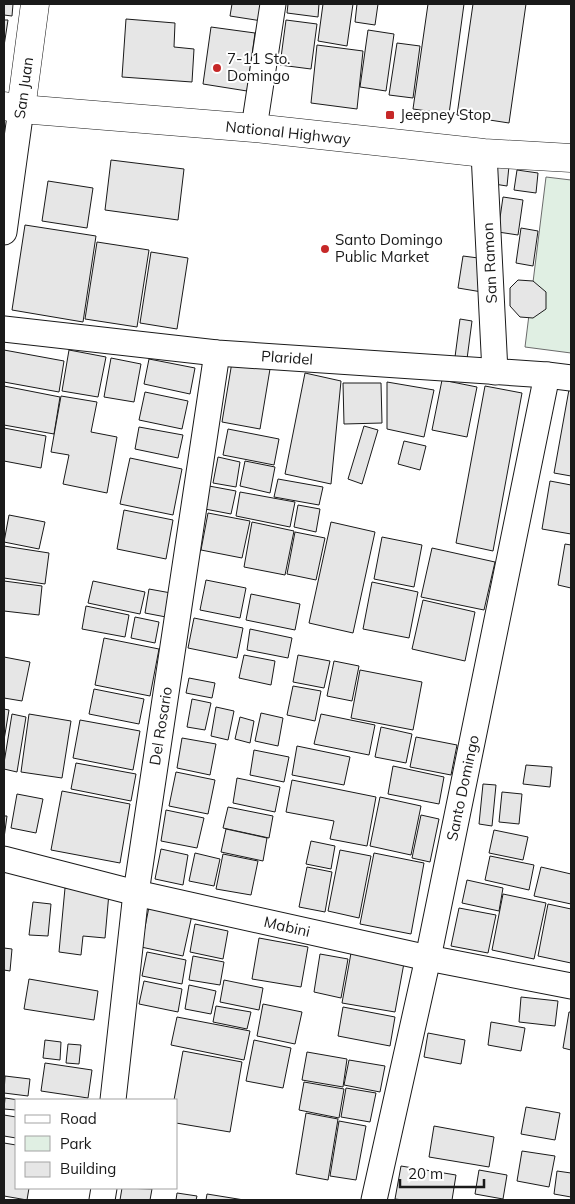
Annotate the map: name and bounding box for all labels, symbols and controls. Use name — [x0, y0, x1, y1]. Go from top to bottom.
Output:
place label: 7-11 Sto. Domingo — [227, 49, 291, 85]
street label: San Juan — [10, 56, 37, 120]
marker: 7-11 Sto. Domingo — [211, 62, 223, 74]
place label: Jeepney Stop — [400, 105, 491, 124]
marker: Jeepney Stop — [384, 109, 396, 121]
street label: National Highway — [225, 116, 351, 149]
street label: San Ramon — [478, 222, 501, 304]
place label: Santo Domingo Public Market — [335, 230, 443, 266]
marker: Santo Domingo Public Market — [319, 243, 331, 255]
street label: Plaridel — [260, 346, 314, 369]
street label: Del Rosario — [145, 685, 176, 767]
street label: Santo Domingo — [442, 733, 483, 843]
street label: Mabini — [262, 912, 312, 941]
legend — [15, 1099, 178, 1189]
text: Road — [60, 1109, 97, 1128]
text: Park — [60, 1134, 92, 1153]
scale bar — [400, 1156, 484, 1188]
text: Building — [60, 1159, 116, 1178]
text: 20 m — [408, 1164, 443, 1183]

